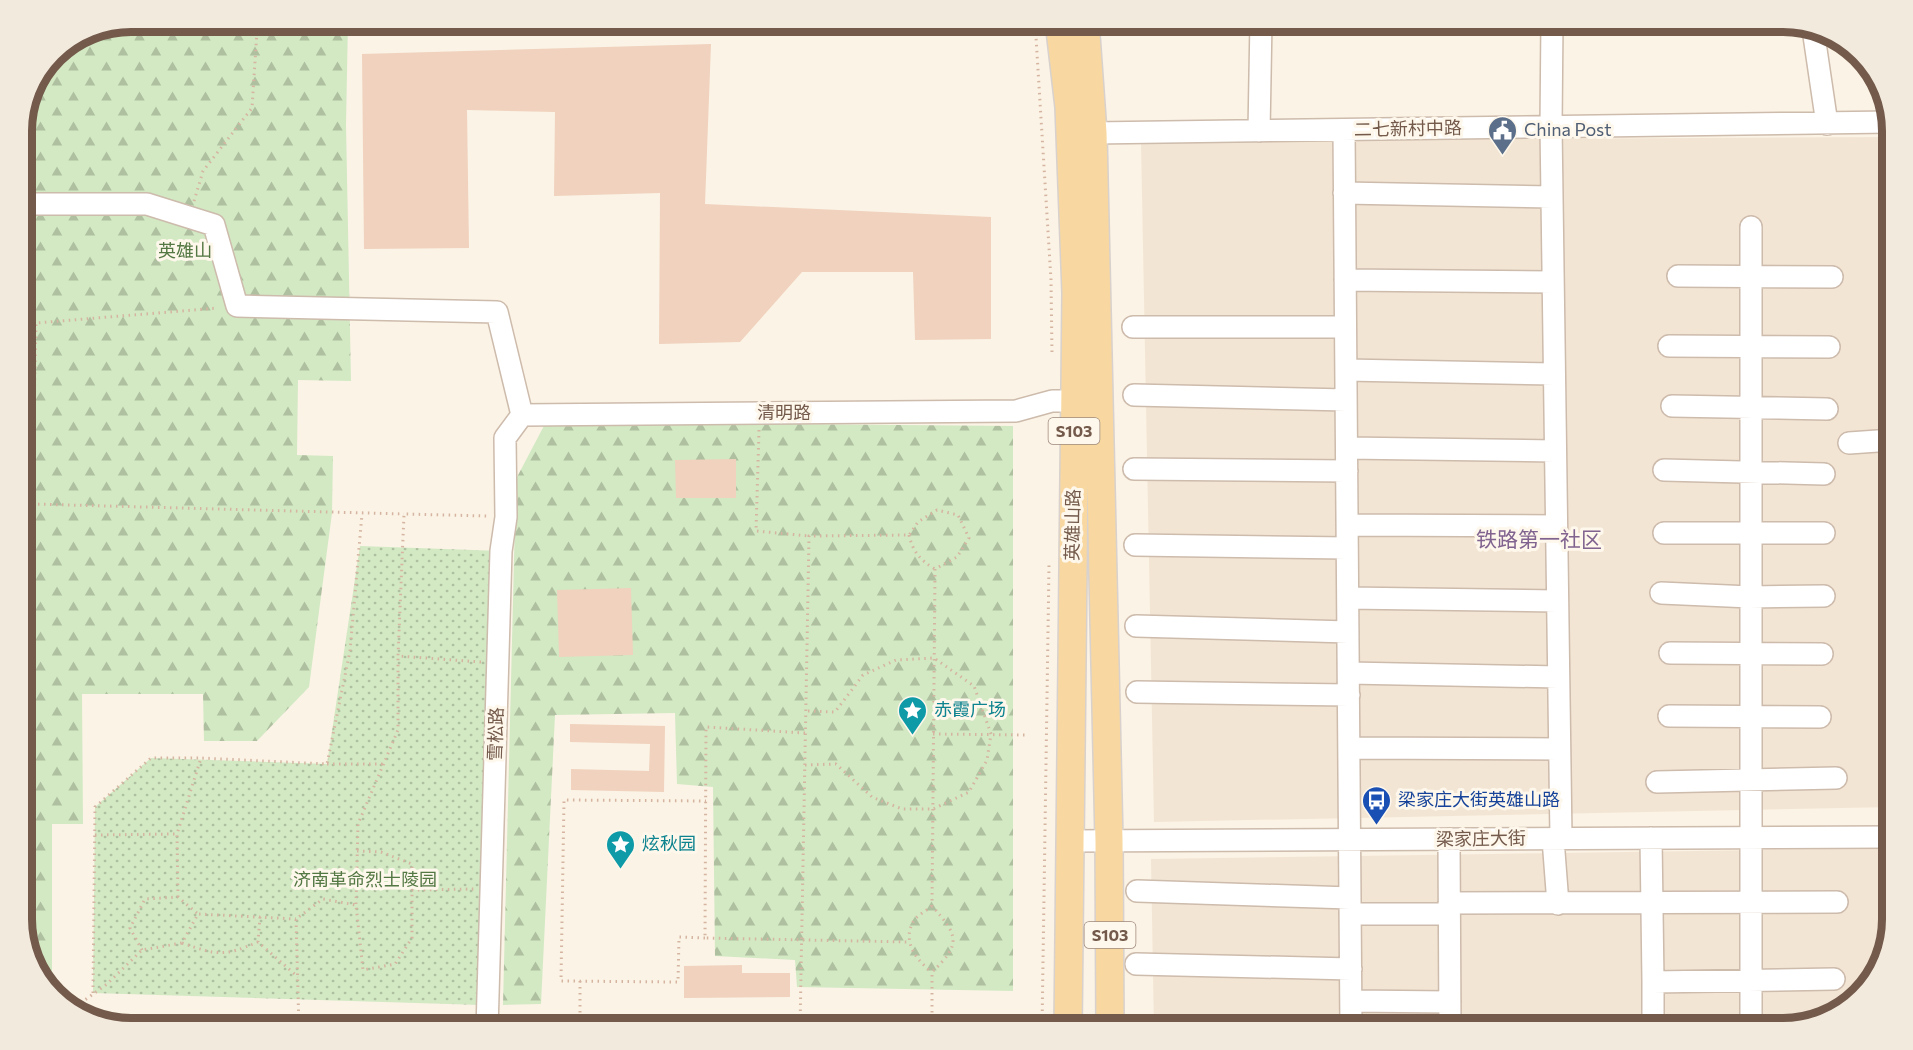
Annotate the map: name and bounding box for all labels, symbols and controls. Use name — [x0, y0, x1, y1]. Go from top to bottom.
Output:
public building icon: China Post — [1487, 114, 1519, 156]
street label: 二七新村中路 — [1354, 116, 1462, 140]
place label: China Post — [1524, 118, 1612, 140]
park label: 英雄山 — [158, 239, 212, 261]
street label: 清明路 — [757, 401, 811, 423]
road number: S103 — [1048, 418, 1100, 444]
street label: 英雄山路 — [1060, 489, 1084, 561]
district label: 铁路第一社区 — [1476, 526, 1602, 551]
place icon: 赤霞广场 — [897, 694, 929, 736]
place label: 赤霞广场 — [934, 698, 1006, 720]
street label: 雪松路 — [483, 707, 507, 761]
bus stop icon: 梁家庄大街英雄山路 — [1361, 784, 1393, 826]
place label: 梁家庄大街英雄山路 — [1398, 788, 1560, 810]
street label: 梁家庄大街 — [1436, 826, 1526, 850]
place icon: 炫秋园 — [605, 828, 637, 870]
place label: 炫秋园 — [642, 832, 696, 854]
park label: 济南革命烈士陵园 — [293, 868, 437, 890]
road number: S103 — [1084, 922, 1136, 948]

